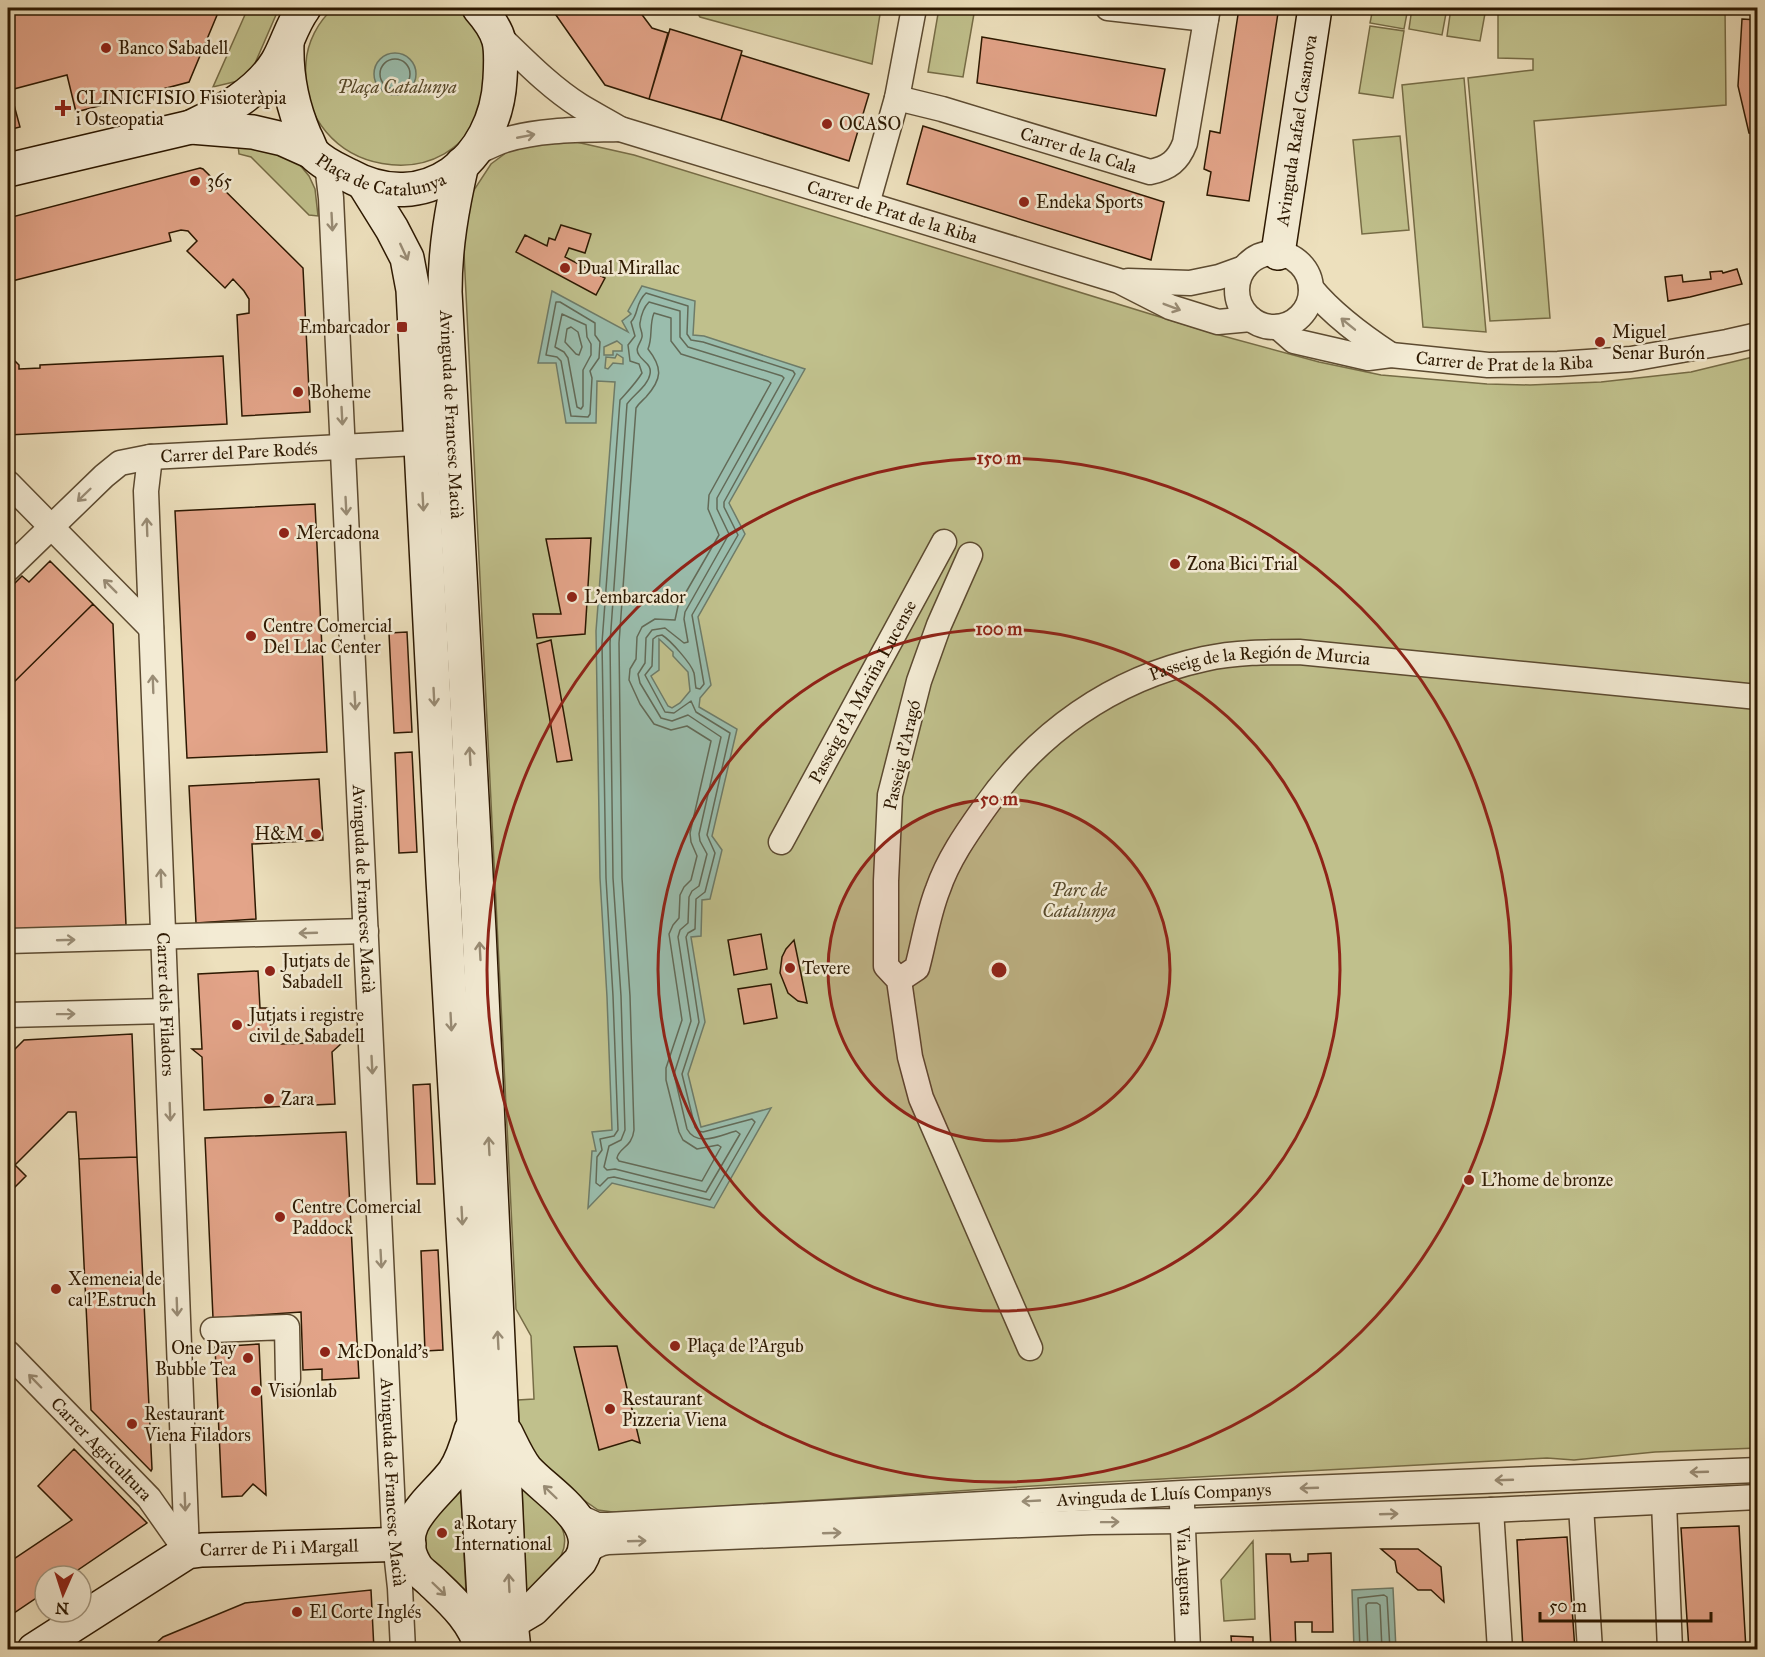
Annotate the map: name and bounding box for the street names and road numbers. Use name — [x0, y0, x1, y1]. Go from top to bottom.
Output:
street label: Avinguda Rafael Casanova — [1271, 33, 1322, 228]
street label: Carrer de la Cala — [1018, 122, 1140, 178]
street label: Plaça de Catalunya — [311, 149, 450, 201]
street label: Carrer de Prat de la Riba — [804, 176, 981, 248]
street label: Avinguda de Francesc Macià — [435, 309, 468, 520]
street label: Carrer de Prat de la Riba — [1415, 347, 1594, 376]
street label: Carrer del Pare Rodés — [160, 437, 318, 467]
street label: Passeig d'A Mariña Lucense — [804, 596, 921, 787]
street label: Passeig de la Región de Murcia — [1146, 641, 1372, 686]
street label: Passeig d'Aragó — [879, 698, 926, 812]
street label: Avinguda de Francesc Macià — [348, 783, 380, 994]
street label: Carrer dels Filadors — [152, 932, 180, 1077]
street label: Avinguda de Francesc Macià — [376, 1376, 411, 1588]
street label: Carrer Agricultura — [46, 1393, 157, 1506]
street label: Avinguda de Lluís Companys — [1055, 1478, 1272, 1511]
street label: Via Augusta — [1172, 1525, 1198, 1616]
street label: Carrer de Pi i Margall — [200, 1534, 359, 1561]

